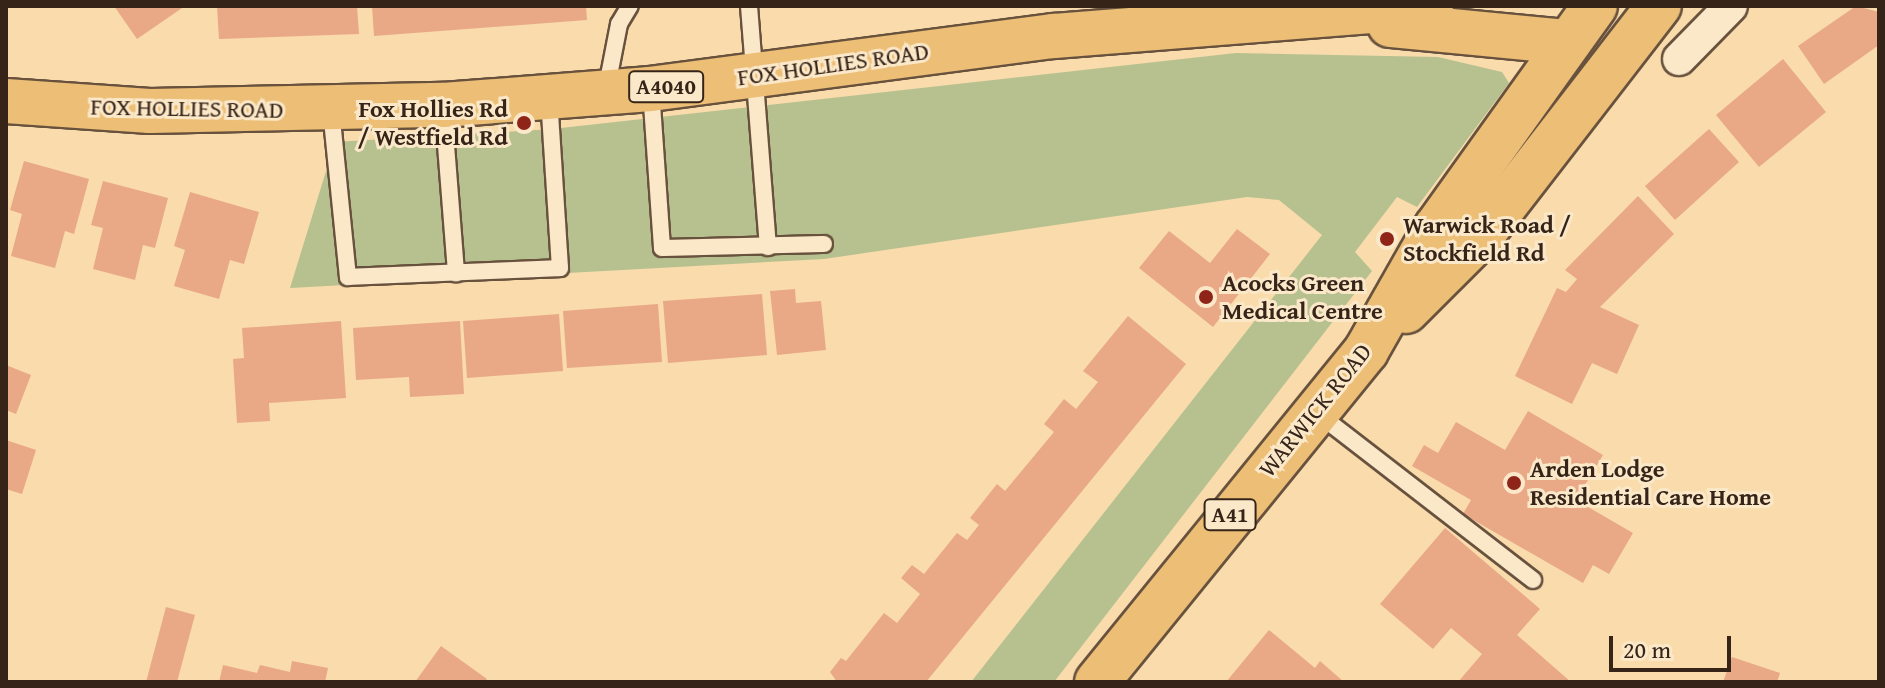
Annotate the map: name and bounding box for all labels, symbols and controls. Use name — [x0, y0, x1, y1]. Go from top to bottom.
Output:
street label: FOX HOLLIES ROAD — [735, 36, 931, 92]
road number: A4040 — [628, 69, 704, 105]
street label: FOX HOLLIES ROAD — [90, 92, 284, 124]
place label: Fox Hollies Rd / Westfield Rd — [358, 95, 508, 151]
marker: Fox Hollies Rd / Westfield Rd — [515, 114, 533, 132]
place label: Warwick Road / Stockfield Rd — [1403, 211, 1571, 267]
marker: Warwick Road / Stockfield Rd — [1378, 230, 1396, 248]
place label: Acocks Green Medical Centre — [1222, 269, 1383, 325]
marker: Acocks Green Medical Centre — [1197, 288, 1215, 306]
street label: WARWICK ROAD — [1252, 337, 1378, 483]
place label: Arden Lodge Residential Care Home — [1530, 455, 1771, 511]
marker: Arden Lodge Residential Care Home — [1505, 474, 1523, 492]
road number: A41 — [1202, 497, 1258, 533]
scale bar — [1613, 620, 1735, 670]
text: 20 m — [1623, 632, 1671, 667]

